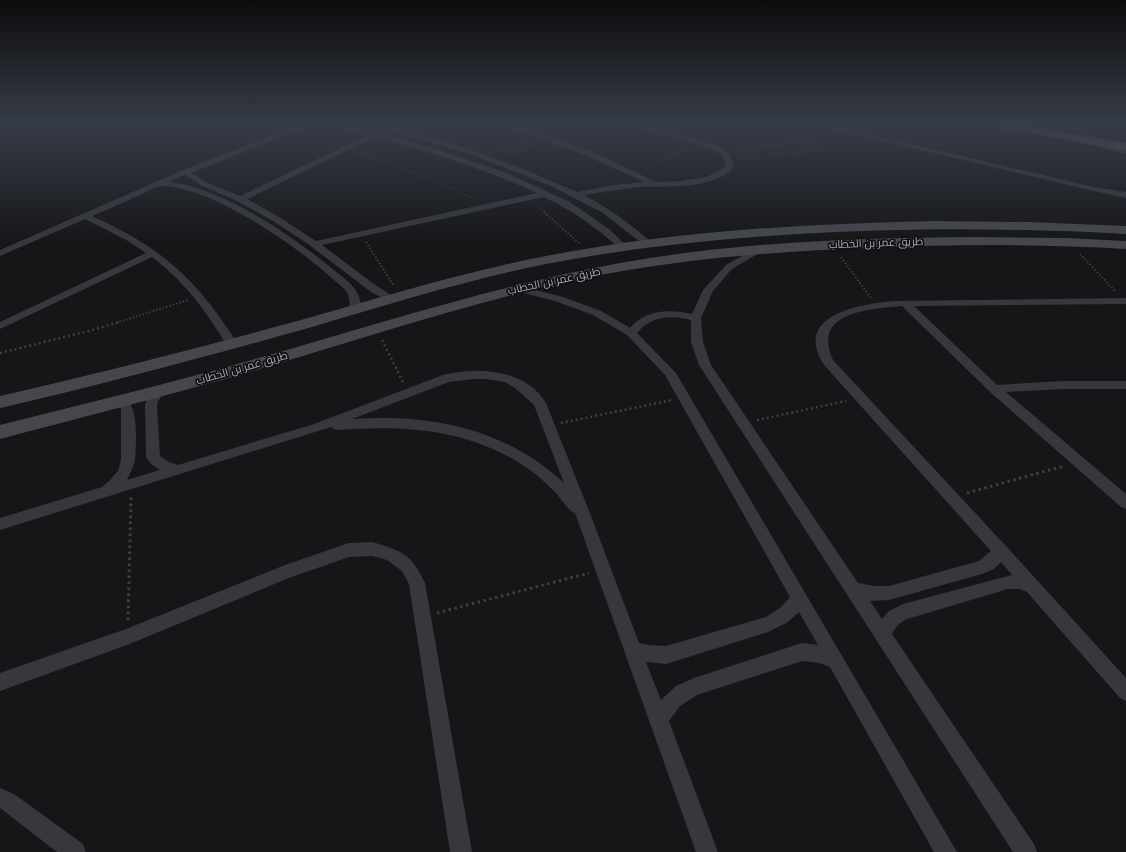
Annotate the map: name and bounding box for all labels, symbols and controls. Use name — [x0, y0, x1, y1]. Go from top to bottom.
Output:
street label: طريق عمر بن الخطاب — [829, 235, 923, 251]
street label: طريق عمر بن الخطاب — [506, 265, 602, 297]
street label: طريق عمر بن الخطاب — [195, 349, 289, 387]

